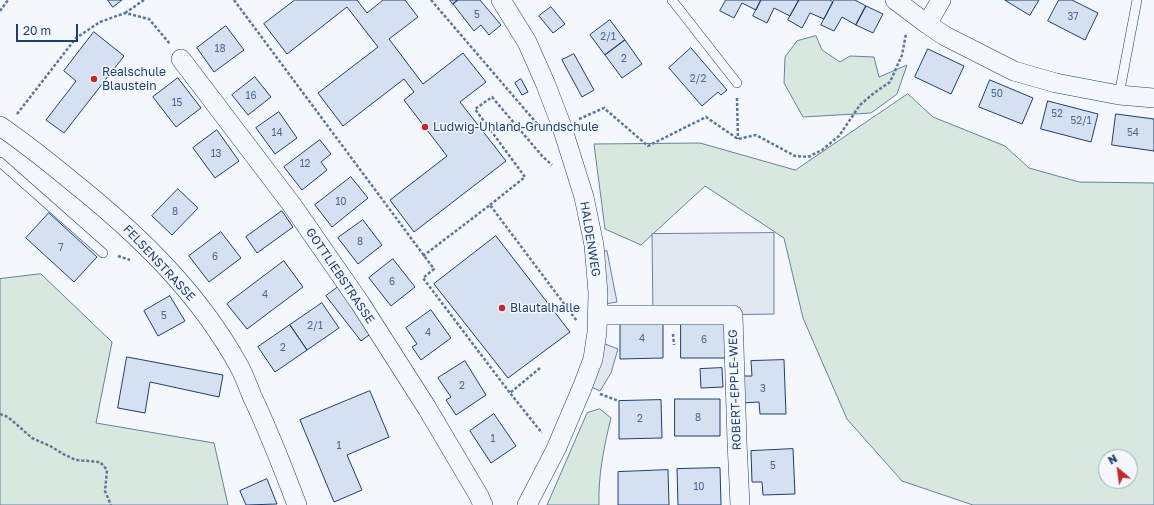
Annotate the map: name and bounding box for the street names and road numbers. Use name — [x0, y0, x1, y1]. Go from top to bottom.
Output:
street label: HALDENWEG — [577, 200, 603, 278]
street label: FELSENSTRASSE — [120, 222, 198, 304]
street label: GOTTLIEBSTRASSE — [303, 225, 377, 327]
street label: ROBERT-EPPLE-WEG — [726, 329, 744, 451]

